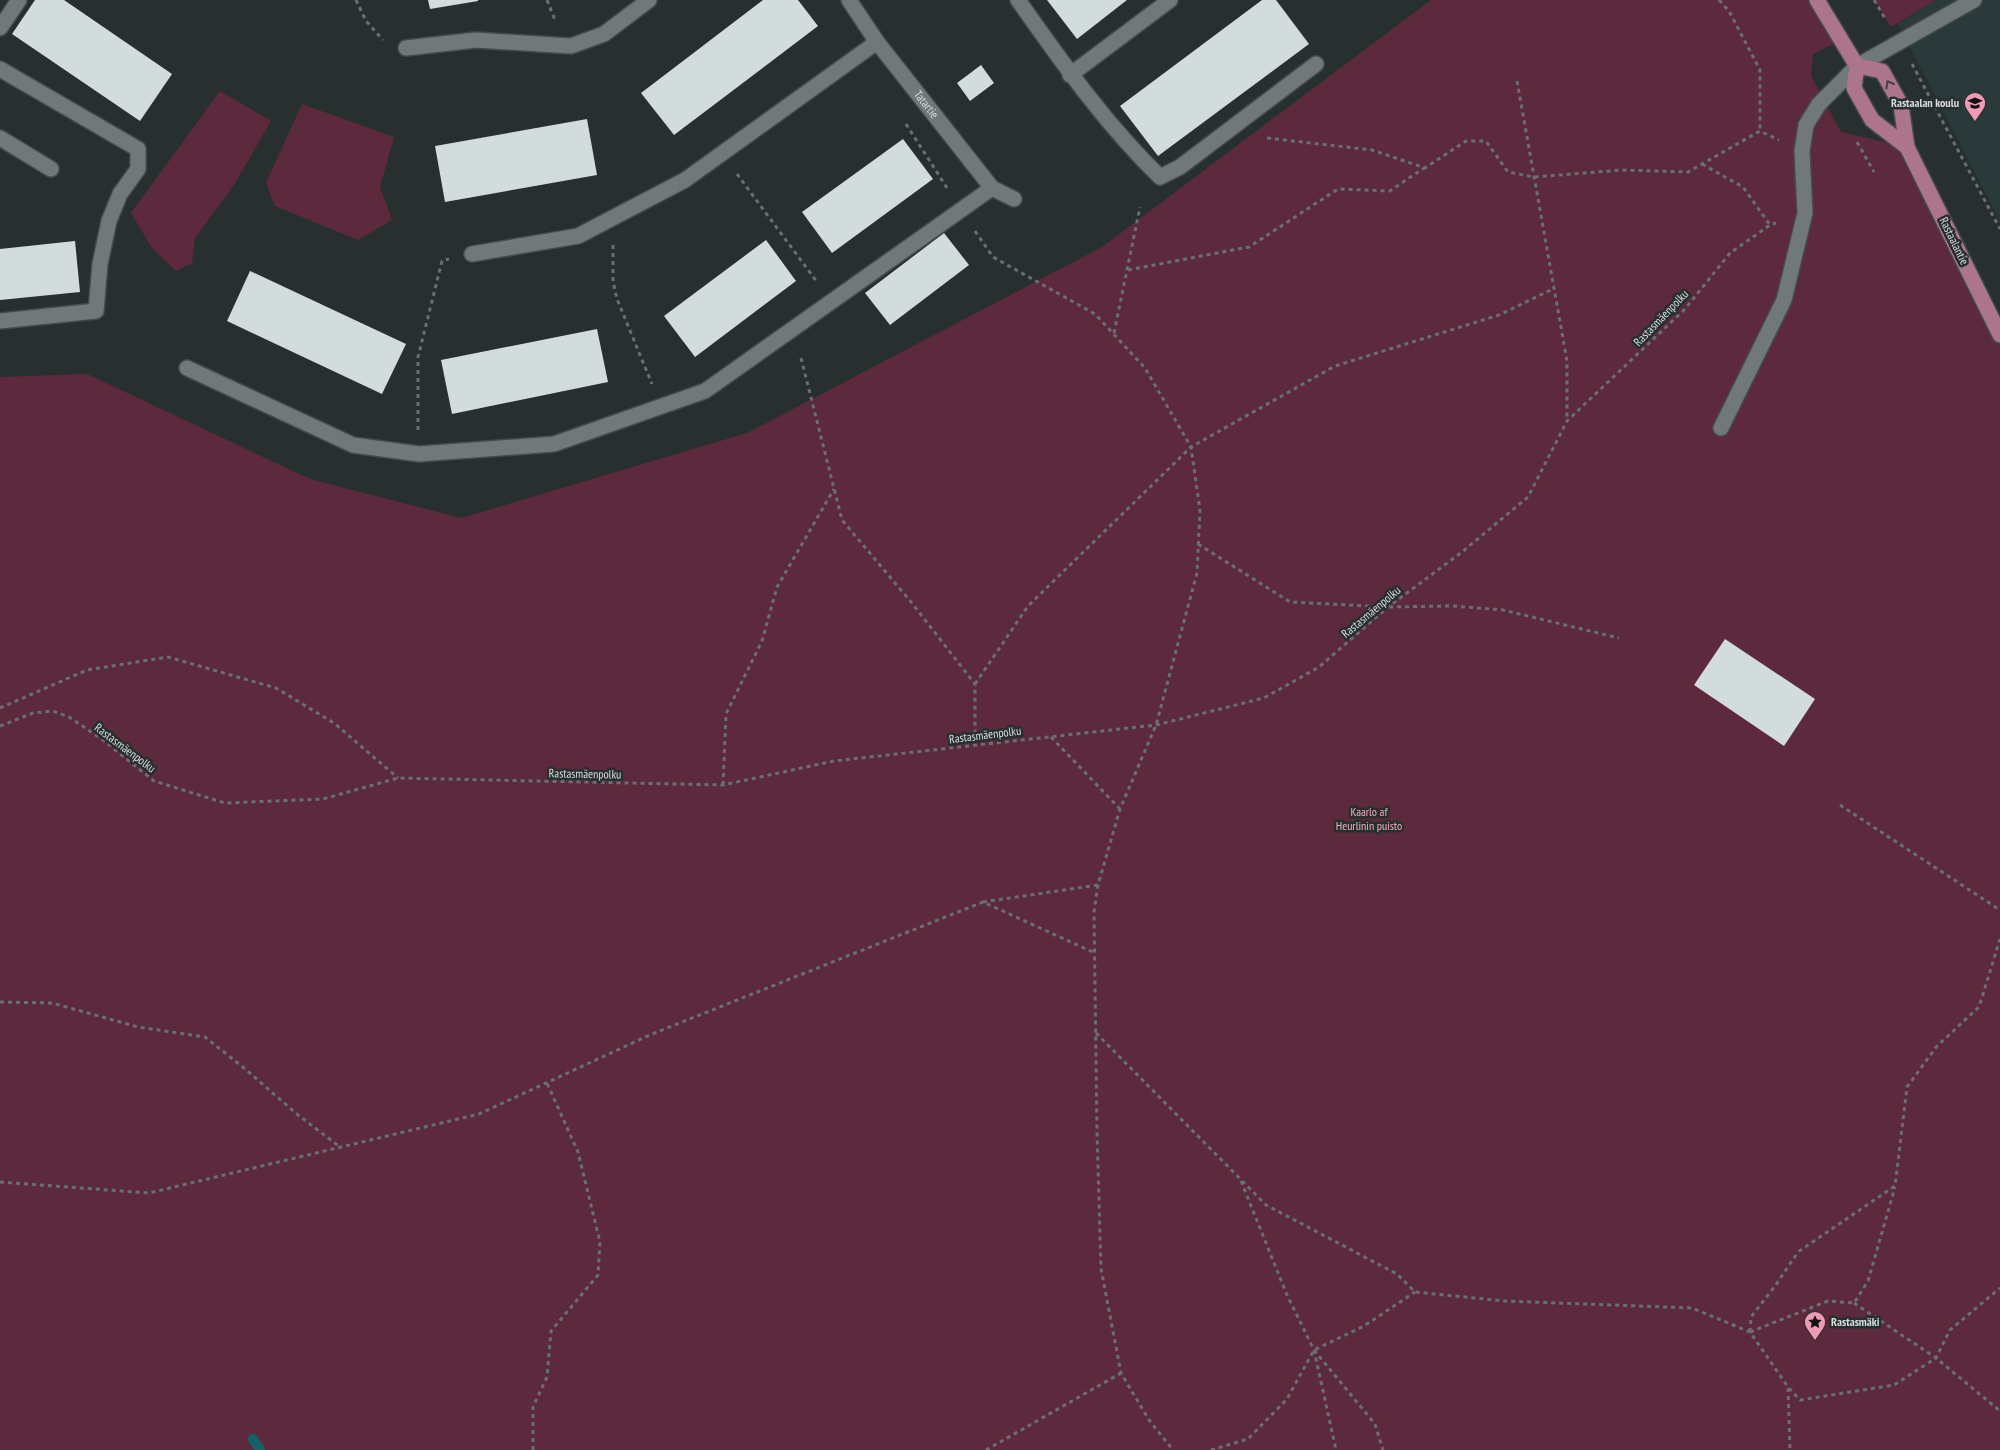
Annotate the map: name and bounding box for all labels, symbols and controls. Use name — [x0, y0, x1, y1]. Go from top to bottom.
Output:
one-way arrow — [1886, 80, 1896, 89]
street label: Tatartie — [911, 87, 942, 121]
school or university icon: Rastaalan koulu — [1963, 91, 1987, 122]
place label: Rastaalan koulu — [1891, 95, 1959, 110]
street label: Rastaalantie — [1936, 214, 1972, 267]
street label: Rastasmäenpolku — [1630, 286, 1691, 349]
street label: Rastasmäenpolku — [1338, 583, 1403, 641]
street label: Rastasmäenpolku — [92, 720, 159, 775]
street label: Rastasmäenpolku — [948, 723, 1022, 746]
street label: Rastasmäenpolku — [549, 765, 621, 782]
park label: Kaarlo af Heurlinin puisto — [1336, 804, 1402, 833]
place icon: Rastasmäki — [1803, 1310, 1827, 1341]
place label: Rastasmäki — [1831, 1314, 1880, 1329]

